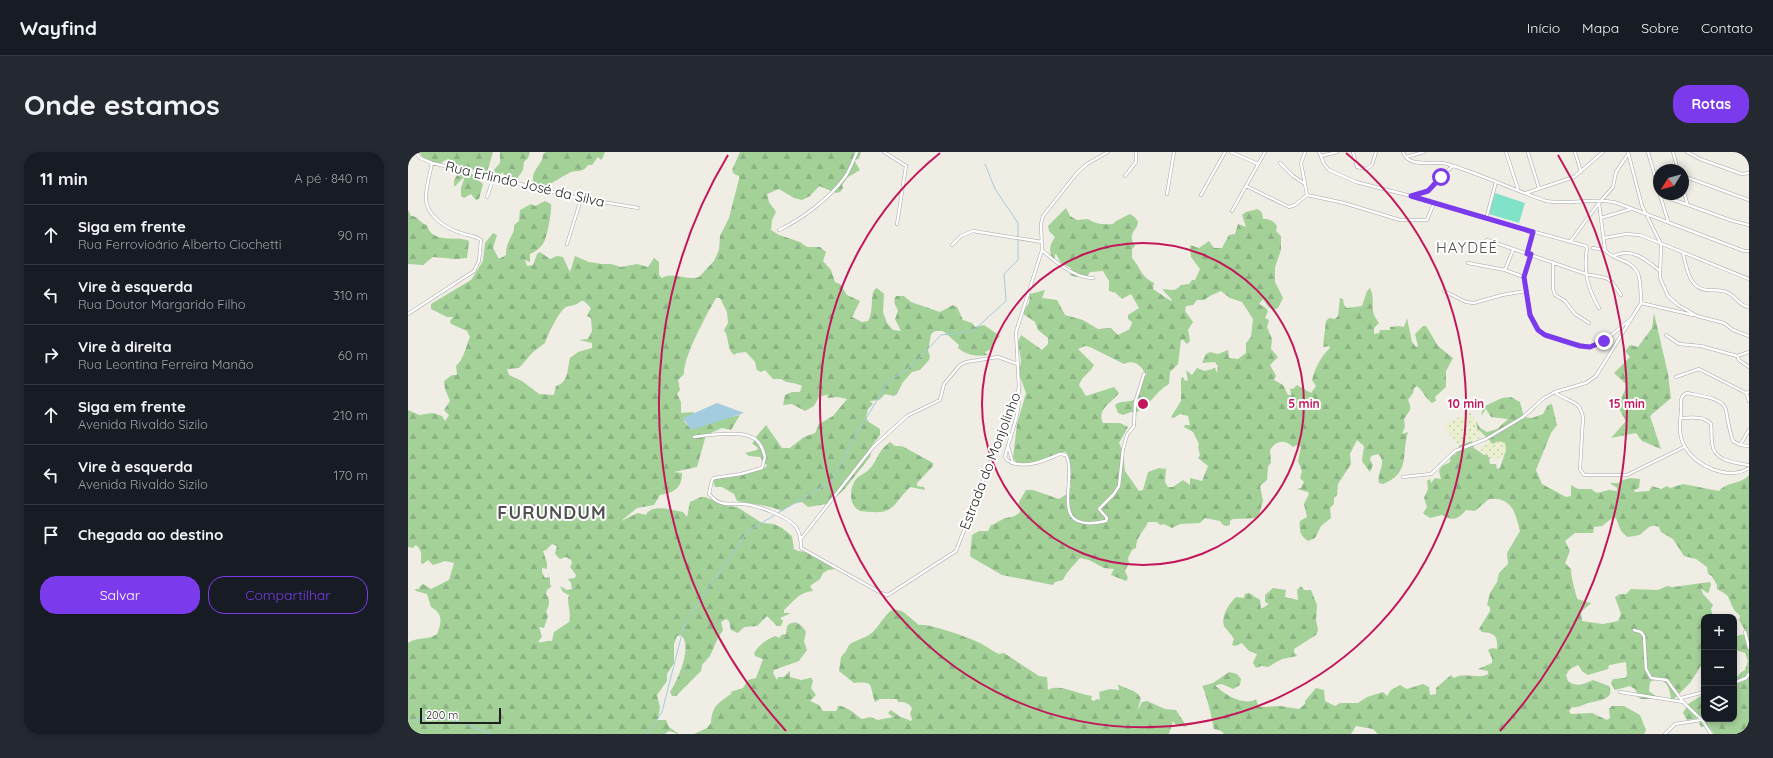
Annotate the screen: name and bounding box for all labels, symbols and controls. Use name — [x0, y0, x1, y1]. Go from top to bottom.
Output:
text: Wayfind — [20, 16, 97, 40]
text: Início — [1527, 19, 1560, 37]
text: Mapa — [1582, 19, 1619, 37]
text: Sobre — [1641, 19, 1679, 37]
text: Contato — [1701, 19, 1753, 37]
button: Rotas — [1673, 85, 1749, 123]
text: Onde estamos — [24, 87, 220, 122]
street label: Rua Erlindo José da Silva — [444, 157, 606, 211]
north arrow — [1653, 164, 1689, 200]
text: 11 min — [40, 168, 88, 189]
route start — [1432, 168, 1450, 186]
text: A pé · 840 m — [294, 170, 368, 186]
text: Siga em frente — [78, 217, 186, 236]
icon: ahead — [40, 224, 62, 246]
text: 90 m — [338, 227, 368, 243]
text: Rua Ferrovioário Alberto Ciochetti — [78, 236, 282, 252]
district label: HAYDEÉ — [1436, 238, 1498, 257]
text: Vire à esquerda — [78, 277, 193, 296]
icon: left — [40, 284, 62, 306]
text: 310 m — [333, 287, 368, 303]
text: Rua Doutor Margarido Filho — [78, 296, 246, 312]
route end — [1595, 332, 1613, 350]
text: Vire à direita — [78, 337, 172, 356]
icon: right — [40, 344, 62, 366]
text: 60 m — [338, 347, 368, 363]
text: Rua Leontina Ferreira Manão — [78, 356, 254, 372]
street label: Estrada do Monjolinho — [956, 390, 1024, 532]
text: 5 min — [1288, 396, 1320, 411]
text: 10 min — [1448, 396, 1484, 411]
text: 15 min — [1609, 396, 1645, 411]
text: Siga em frente — [78, 397, 186, 416]
centre of rings — [1136, 397, 1150, 411]
icon: ahead — [40, 404, 62, 426]
text: 210 m — [333, 407, 368, 423]
text: Avenida Rivaldo Sizilo — [78, 416, 208, 432]
text: Vire à esquerda — [78, 457, 193, 476]
icon: left — [40, 464, 62, 486]
text: 170 m — [333, 467, 368, 483]
text: Avenida Rivaldo Sizilo — [78, 476, 208, 492]
district label: FURUNDUM — [497, 501, 607, 524]
icon: arrive — [40, 524, 62, 546]
text: Chegada ao destino — [78, 525, 223, 544]
button: Salvar — [40, 576, 200, 614]
button: Compartilhar — [208, 576, 368, 614]
map controls — [1701, 614, 1737, 722]
button: + — [1701, 614, 1737, 650]
button: − — [1701, 650, 1737, 686]
button: layers — [1701, 686, 1737, 722]
scale bar — [420, 706, 501, 725]
text: 200 m — [426, 708, 458, 722]

